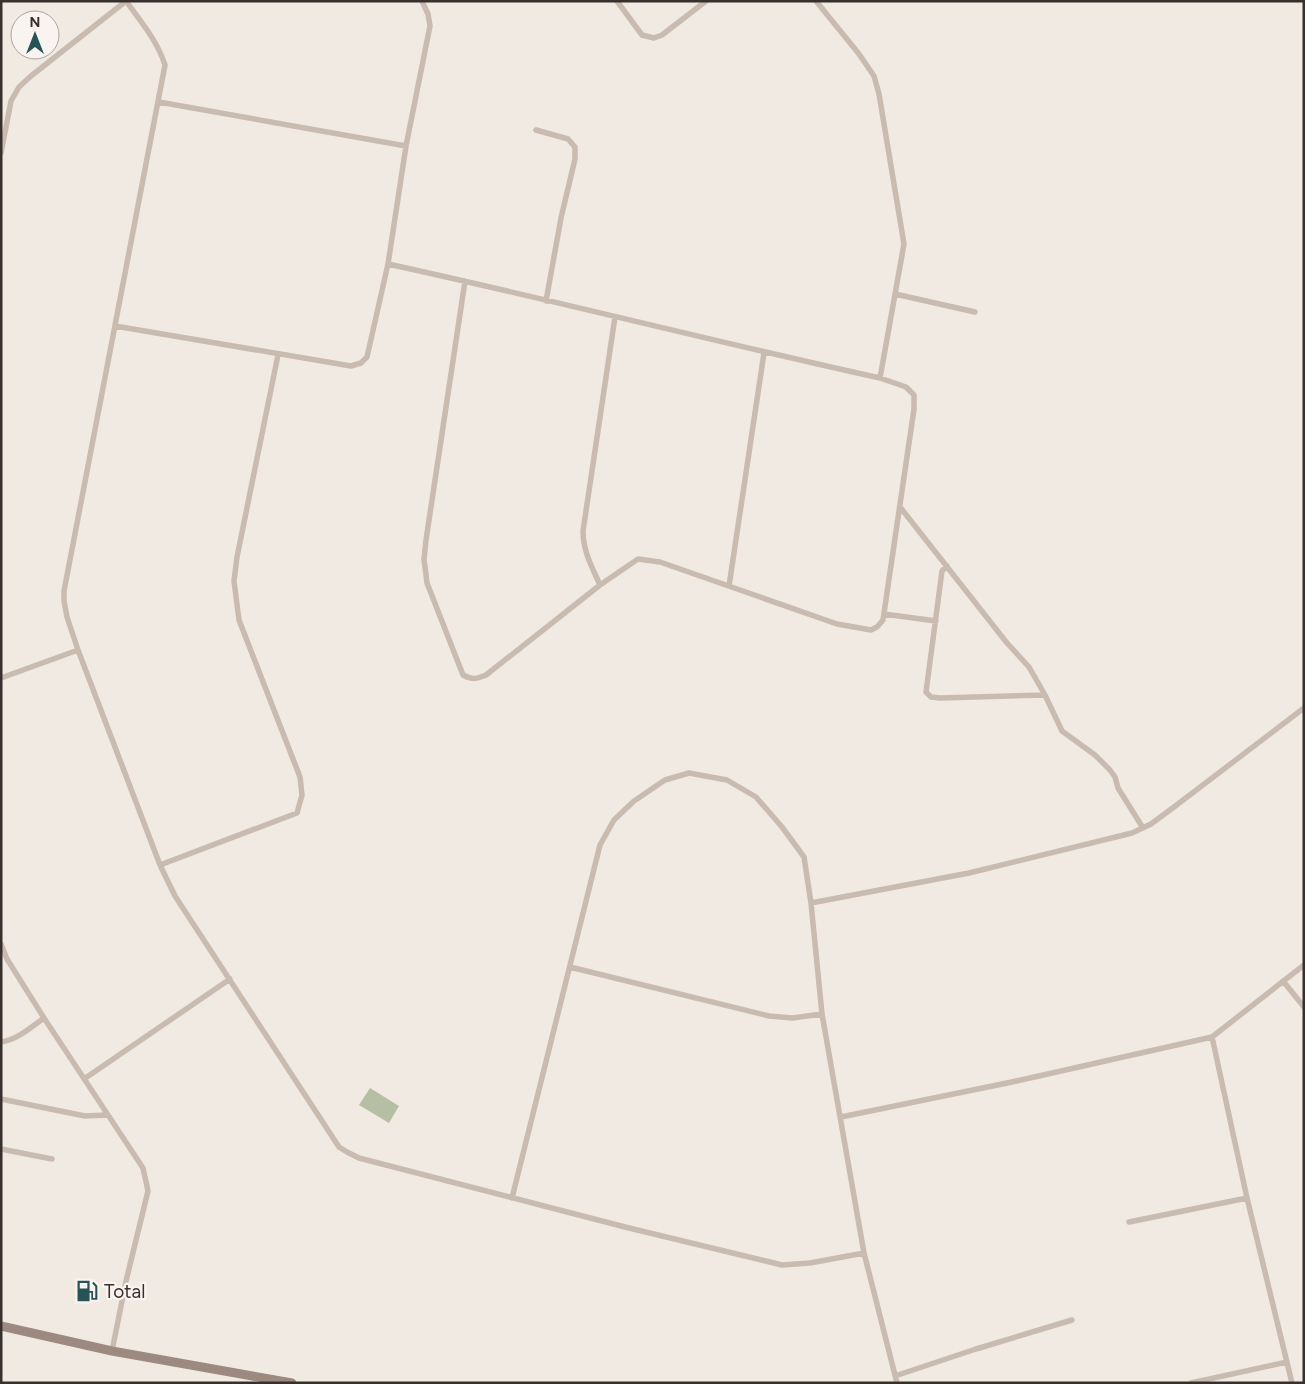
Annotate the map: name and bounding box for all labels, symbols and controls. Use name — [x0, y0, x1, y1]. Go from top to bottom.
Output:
north arrow — [10, 10, 60, 60]
text: N — [30, 14, 40, 31]
fuel station icon: Total — [74, 1278, 100, 1304]
place label: Total — [104, 1280, 145, 1303]

